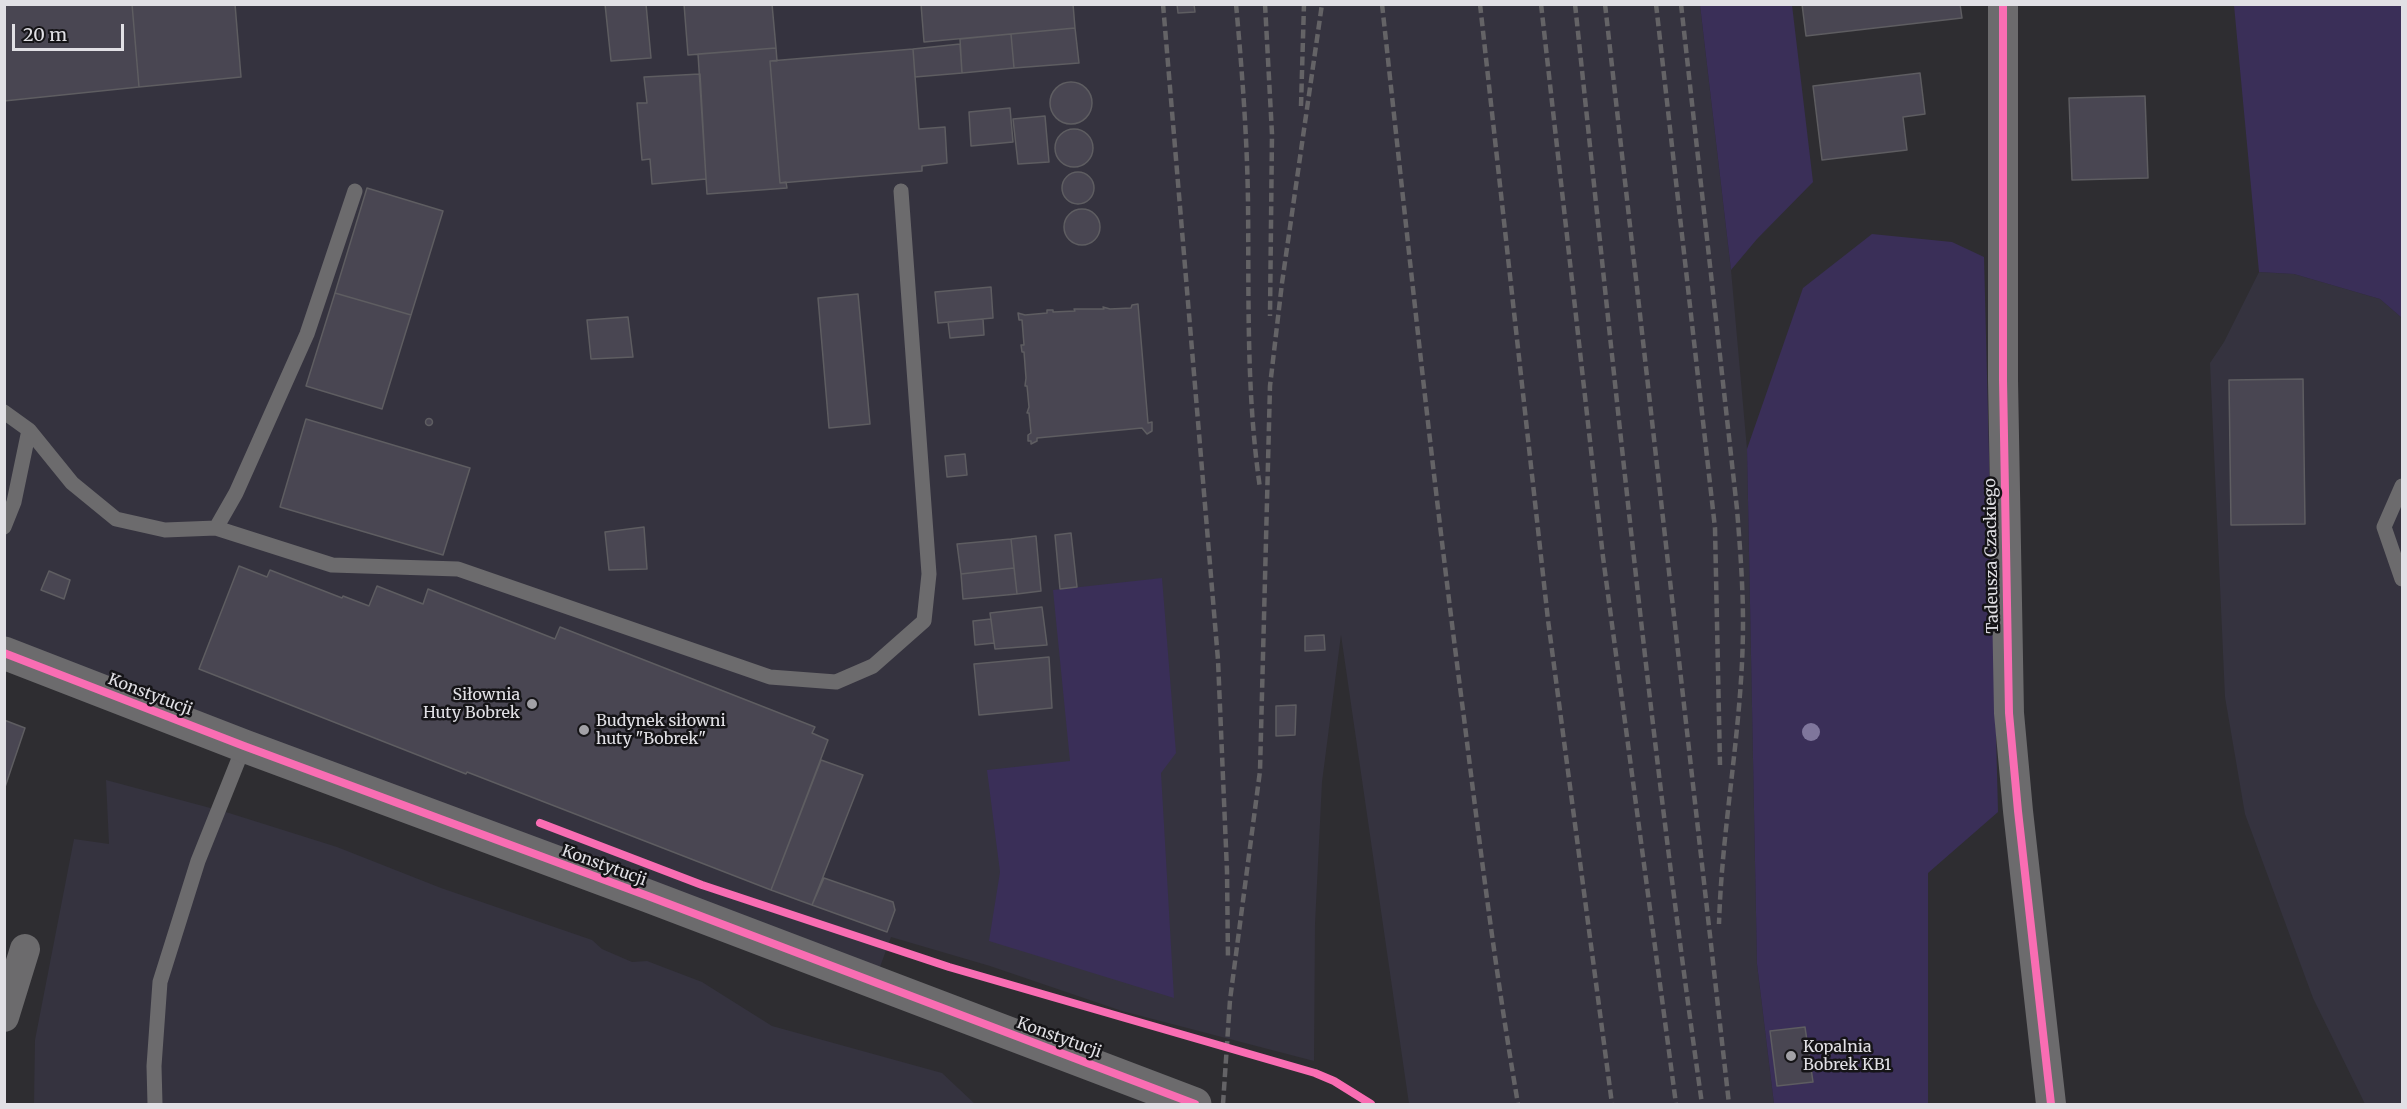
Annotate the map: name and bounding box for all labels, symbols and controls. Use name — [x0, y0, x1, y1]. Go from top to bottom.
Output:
scale bar — [15, 12, 128, 50]
text: 20 m — [23, 23, 67, 46]
street label: Tadeusza Czackiego — [1981, 478, 2003, 634]
street label: Konstytucji — [105, 670, 195, 720]
place label: Siłownia Huty Bobrek — [423, 685, 520, 723]
marker: Siłownia Huty Bobrek — [525, 697, 539, 711]
place label: Budynek siłowni huty "Bobrek" — [596, 711, 726, 749]
marker: Budynek siłowni huty "Bobrek" — [577, 723, 591, 737]
street label: Konstytucji — [559, 842, 649, 890]
street label: Konstytucji — [1014, 1014, 1104, 1062]
place label: Kopalnia Bobrek KB1 — [1803, 1037, 1891, 1075]
marker: Kopalnia Bobrek KB1 — [1784, 1049, 1798, 1063]

